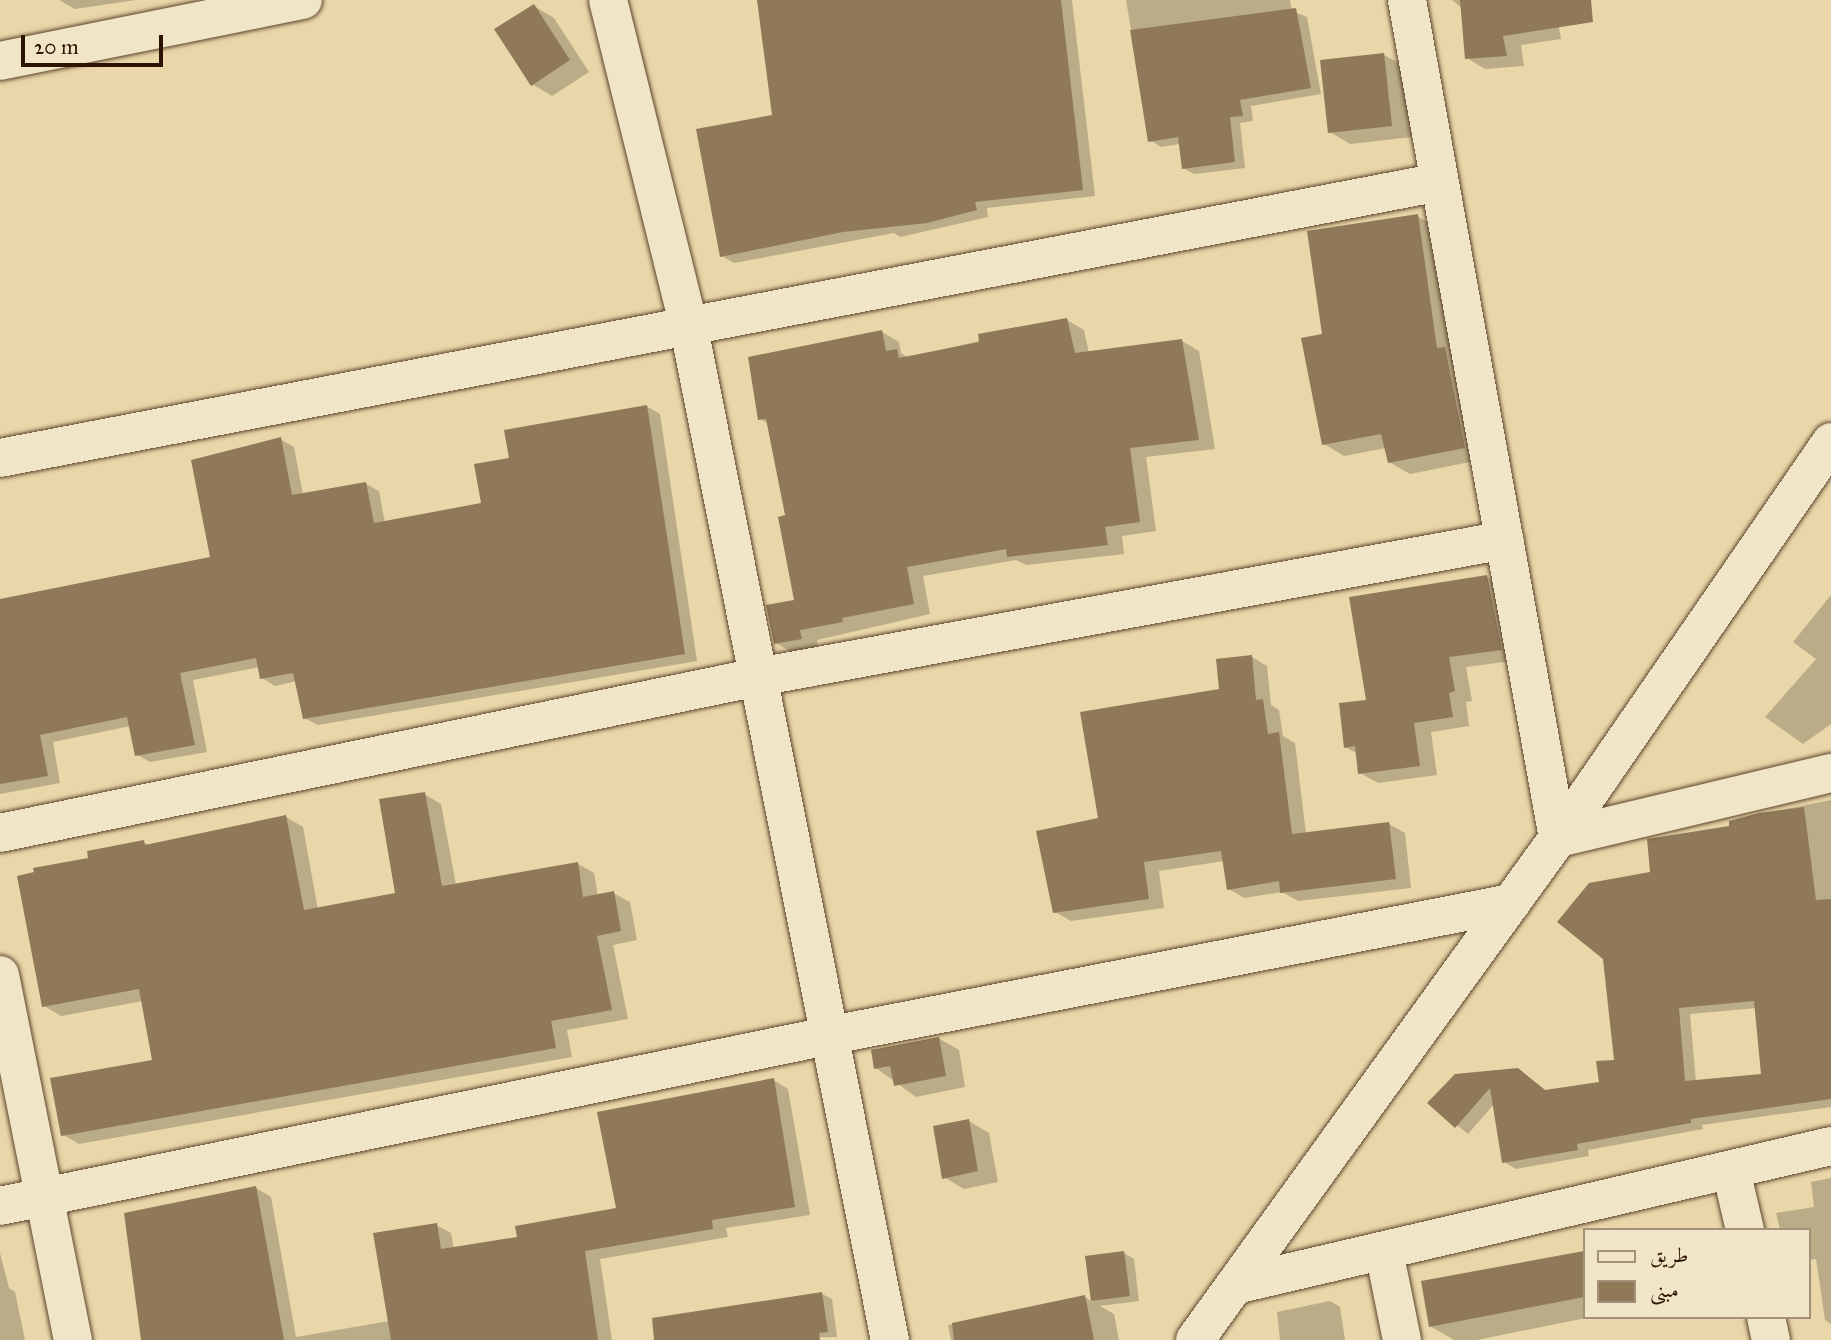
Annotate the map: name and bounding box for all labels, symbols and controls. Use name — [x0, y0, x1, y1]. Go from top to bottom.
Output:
scale bar — [24, 21, 166, 65]
text: 20 m — [34, 34, 79, 60]
legend — [1582, 1228, 1810, 1319]
text: طريق — [1650, 1242, 1688, 1268]
text: مبنى — [1650, 1277, 1679, 1303]

